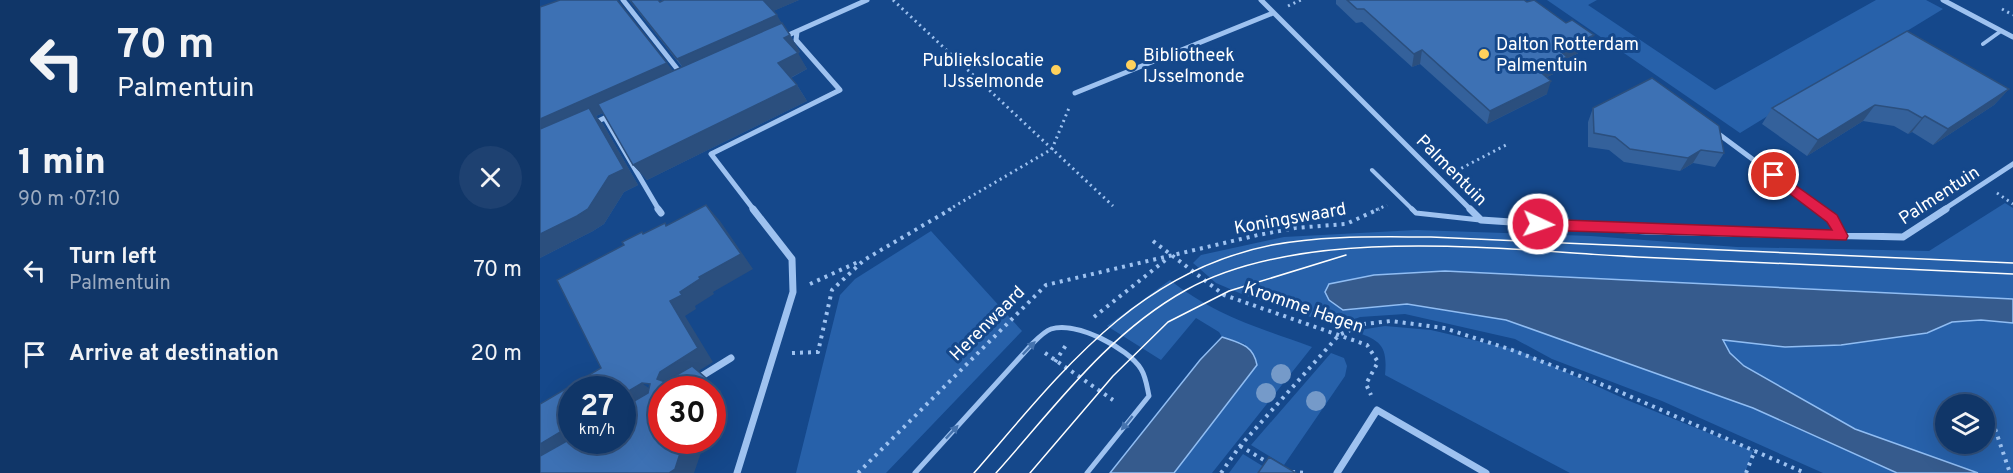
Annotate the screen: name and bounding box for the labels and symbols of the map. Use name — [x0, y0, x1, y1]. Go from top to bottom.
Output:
place label: Dalton Rotterdam Palmentuin — [1496, 34, 1639, 78]
place label: Bibliotheek IJsselmonde — [1143, 45, 1245, 89]
marker: Dalton Rotterdam Palmentuin — [1477, 47, 1491, 61]
place label: Publiekslocatie IJsselmonde — [922, 50, 1044, 94]
marker: Bibliotheek IJsselmonde — [1124, 58, 1138, 72]
marker: Publiekslocatie IJsselmonde — [1049, 63, 1063, 77]
street label: Palmentuin — [1410, 131, 1491, 212]
pin — [1748, 149, 1799, 200]
street label: Palmentuin — [1895, 162, 1984, 231]
position arrow — [1506, 192, 1570, 256]
street label: Koningswaard — [1232, 198, 1348, 241]
street label: Kromme Hagen — [1241, 277, 1366, 340]
street label: Herenwaard — [945, 281, 1031, 367]
one-way arrow — [1022, 341, 1036, 356]
speed limit sign: 30 — [648, 376, 726, 454]
one-way arrow — [1121, 416, 1134, 431]
one-way arrow — [945, 426, 959, 440]

